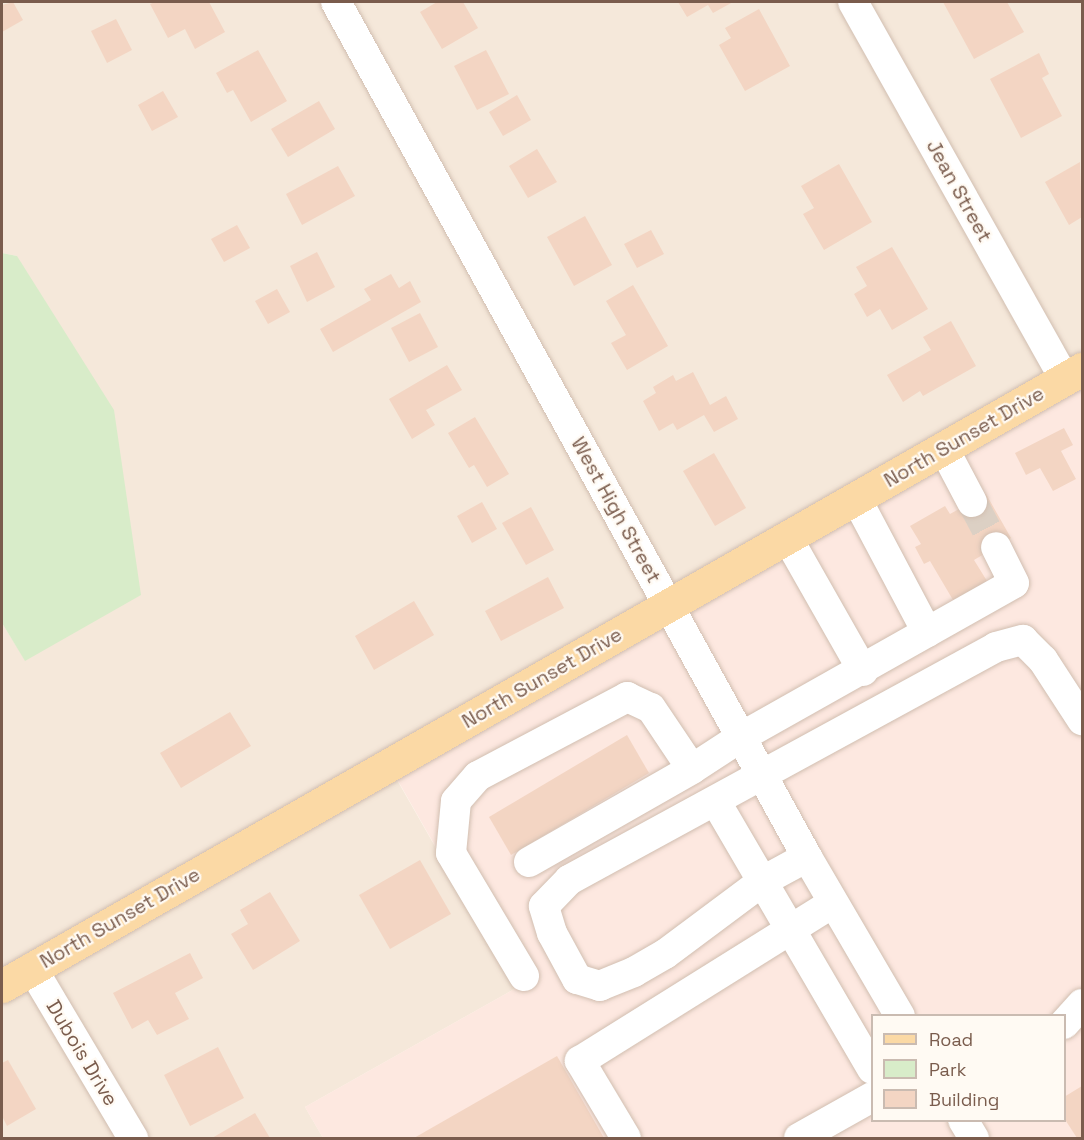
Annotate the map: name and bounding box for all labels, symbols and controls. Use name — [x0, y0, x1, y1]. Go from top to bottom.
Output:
street label: Jean Street — [921, 136, 997, 246]
street label: North Sunset Drive — [880, 381, 1048, 493]
street label: West High Street — [566, 433, 666, 587]
street label: North Sunset Drive — [458, 622, 626, 734]
street label: North Sunset Drive — [36, 862, 204, 974]
street label: Dubois Drive — [41, 996, 123, 1110]
legend — [871, 1014, 1066, 1122]
text: Road — [929, 1028, 973, 1051]
text: Park — [929, 1058, 966, 1081]
text: Building — [929, 1088, 999, 1111]

